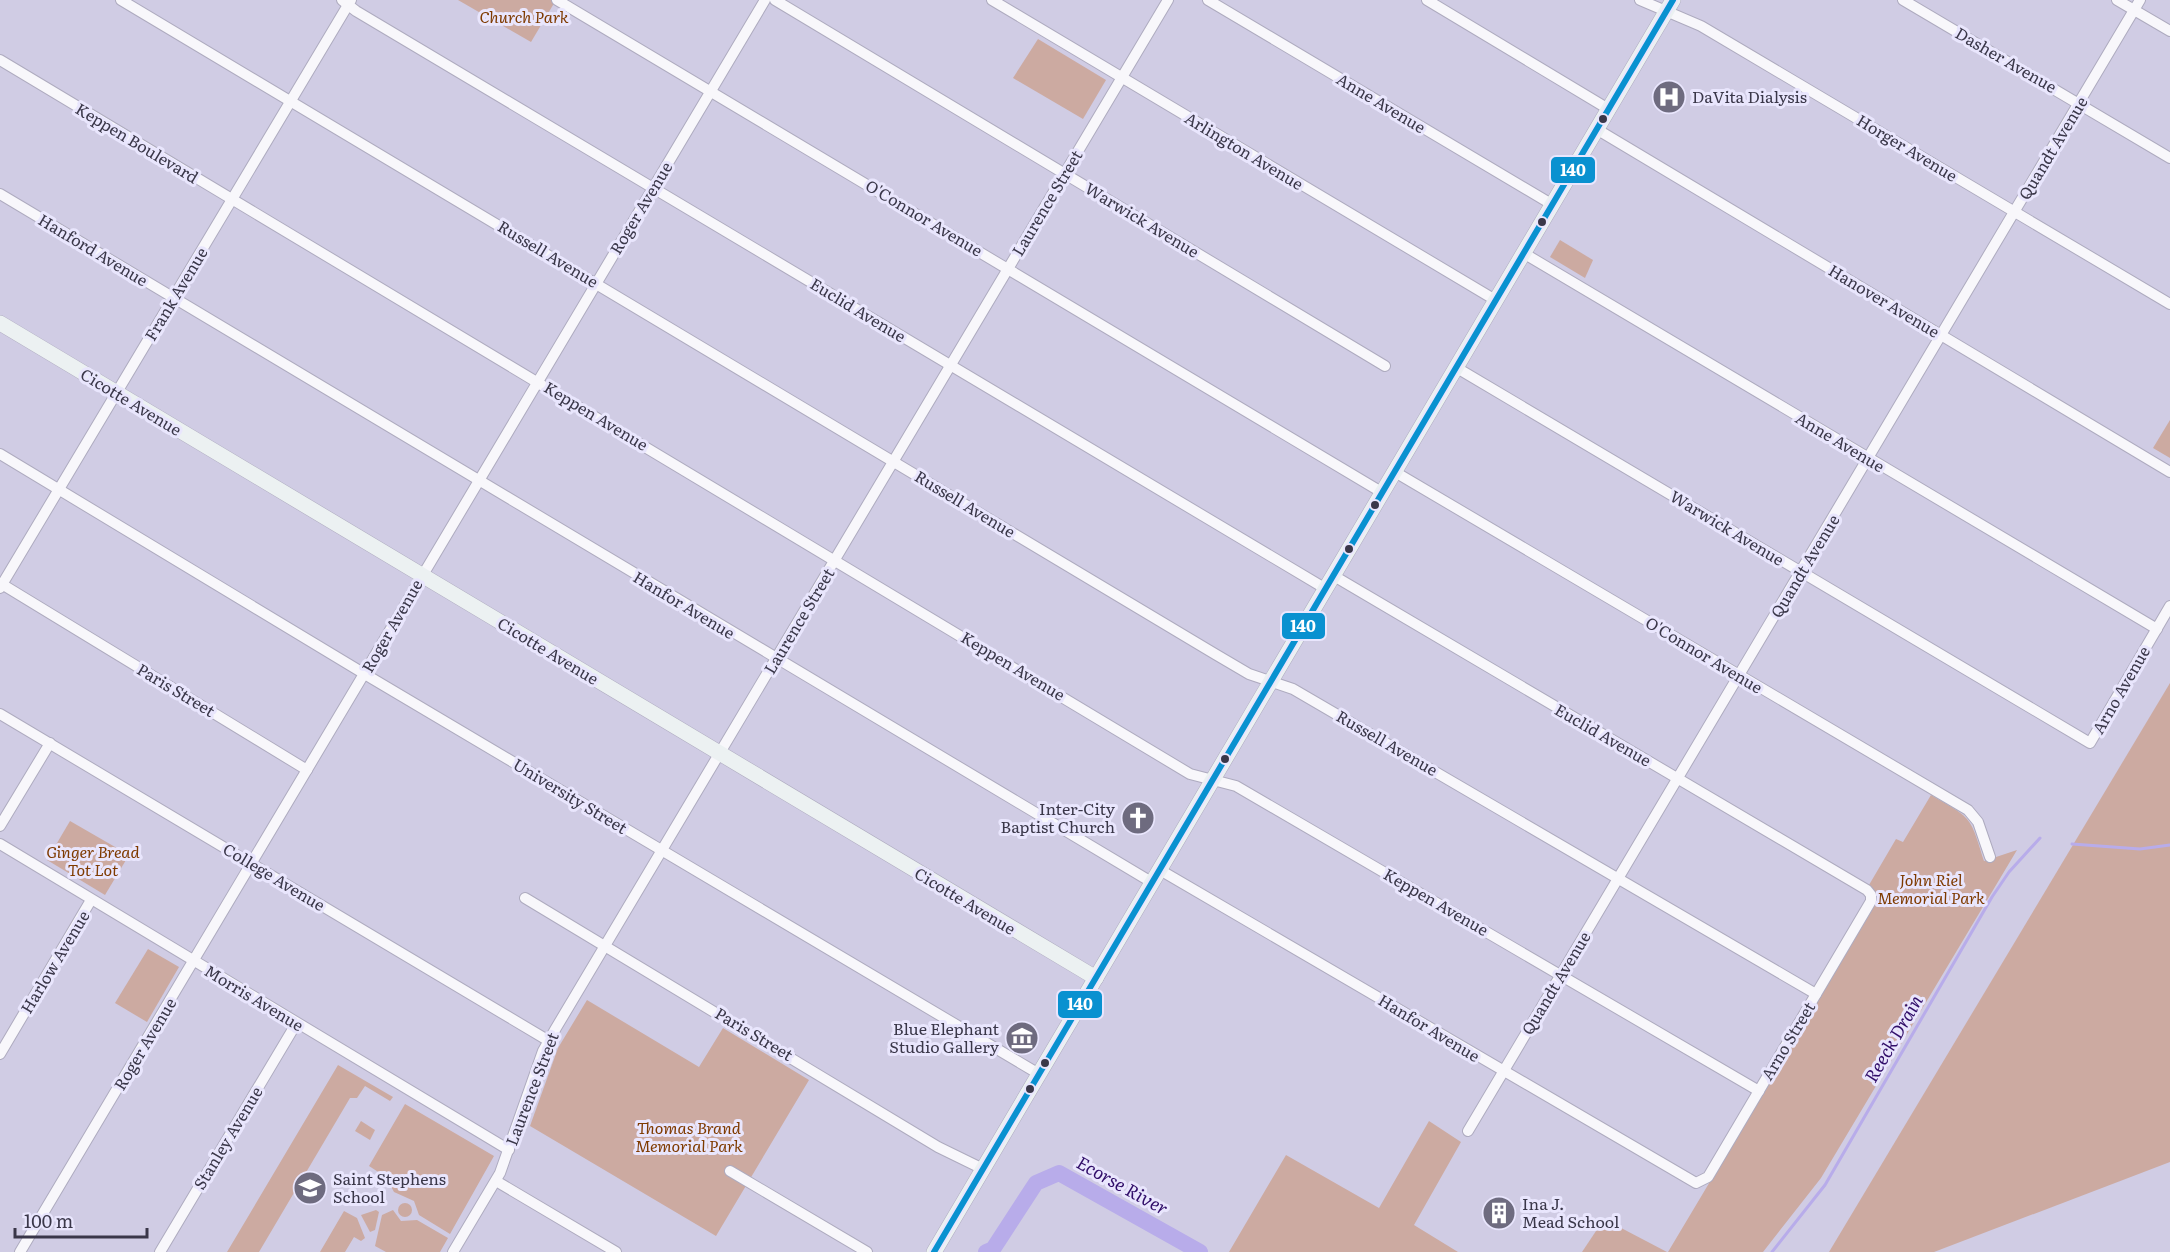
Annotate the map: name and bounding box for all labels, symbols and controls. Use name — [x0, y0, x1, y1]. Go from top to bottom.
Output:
park label: Church Park — [479, 4, 569, 28]
street label: Dasher Avenue — [1951, 20, 2062, 98]
street label: Anne Avenue — [1332, 66, 1431, 138]
hospital icon: DaVita Dialysis — [1651, 79, 1687, 115]
place label: DaVita Dialysis — [1692, 84, 1807, 108]
street label: Quandt Avenue — [2012, 91, 2092, 204]
street label: Keppen Boulevard — [72, 96, 204, 188]
street label: Arlington Avenue — [1181, 105, 1308, 195]
street label: Horger Avenue — [1853, 108, 1962, 187]
unlabelled marker — [1597, 113, 1609, 125]
street label: Laurence Street — [1005, 145, 1088, 260]
line badge: 140 — [1550, 156, 1596, 184]
street label: Roger Avenue — [603, 157, 677, 258]
text: 140 — [1560, 157, 1586, 181]
street label: O'Connor Avenue — [861, 173, 988, 262]
street label: Warwick Avenue — [1081, 176, 1204, 263]
street label: Hanford Avenue — [34, 207, 153, 291]
street label: Russell Avenue — [494, 214, 603, 293]
unlabelled marker — [1536, 216, 1548, 228]
street label: Frank Avenue — [138, 242, 213, 345]
street label: Hanover Avenue — [1824, 257, 1945, 343]
street label: Euclid Avenue — [806, 271, 911, 347]
street label: Cicotte Avenue — [76, 361, 187, 441]
street label: Keppen Avenue — [540, 375, 653, 456]
street label: Anne Avenue — [1791, 405, 1890, 477]
street label: Russell Avenue — [911, 464, 1020, 543]
street label: Warwick Avenue — [1666, 484, 1789, 571]
unlabelled marker — [1369, 499, 1381, 511]
street label: Quandt Avenue — [1764, 509, 1844, 622]
unlabelled marker — [1343, 543, 1355, 555]
street label: Laurence Street — [757, 563, 840, 678]
street label: Hanfor Avenue — [629, 564, 740, 644]
street label: Roger Avenue — [355, 574, 428, 677]
street label: Cicotte Avenue — [493, 610, 604, 690]
street label: O'Connor Avenue — [1641, 610, 1768, 699]
line badge: 140 — [1281, 612, 1326, 640]
text: 140 — [1290, 613, 1316, 637]
street label: Keppen Avenue — [957, 625, 1070, 706]
street label: Arno Avenue — [2085, 641, 2155, 738]
street label: Paris Street — [133, 656, 221, 722]
street label: Euclid Avenue — [1551, 697, 1656, 772]
street label: Russell Avenue — [1332, 703, 1443, 781]
street label: University Street — [509, 751, 633, 839]
unlabelled marker — [1219, 753, 1231, 765]
place label: Inter-City Baptist Church — [1001, 796, 1116, 838]
church icon: Inter-City Baptist Church — [1120, 800, 1156, 836]
street label: College Avenue — [219, 836, 330, 916]
park label: Ginger Bread Tot Lot — [46, 839, 140, 881]
street label: Cicotte Avenue — [910, 860, 1021, 940]
street label: Keppen Avenue — [1380, 861, 1493, 941]
park label: John Riel Memorial Park — [1877, 867, 1985, 909]
street label: Harlow Avenue — [14, 905, 94, 1018]
street label: Quandt Avenue — [1515, 926, 1595, 1039]
street label: Morris Avenue — [200, 958, 309, 1036]
street label: Hanfor Avenue — [1374, 987, 1485, 1067]
water label: Reeck Drain — [1857, 989, 1929, 1087]
line badge: 140 — [1057, 990, 1103, 1019]
text: 140 — [1067, 991, 1093, 1015]
street label: Roger Avenue — [107, 993, 181, 1094]
street label: Arno Street — [1754, 996, 1820, 1084]
street label: Paris Street — [711, 1000, 799, 1066]
place label: Blue Elephant Studio Gallery — [889, 1016, 1000, 1058]
museum icon: Blue Elephant Studio Gallery — [1004, 1020, 1040, 1056]
street label: Laurence Street — [498, 1028, 564, 1149]
unlabelled marker — [1039, 1057, 1051, 1069]
street label: Stanley Avenue — [187, 1081, 267, 1194]
unlabelled marker — [1024, 1083, 1036, 1095]
park label: Thomas Brand Memorial Park — [635, 1115, 743, 1157]
water label: Ecorse River — [1072, 1148, 1173, 1221]
place label: Saint Stephens School — [333, 1166, 446, 1208]
school or university icon: Saint Stephens School — [292, 1170, 328, 1206]
place label: Ina J. Mead School — [1522, 1191, 1619, 1233]
building icon: Ina J. Mead School — [1481, 1195, 1517, 1231]
scale bar — [15, 1201, 147, 1239]
text: 100 m — [24, 1207, 73, 1234]

